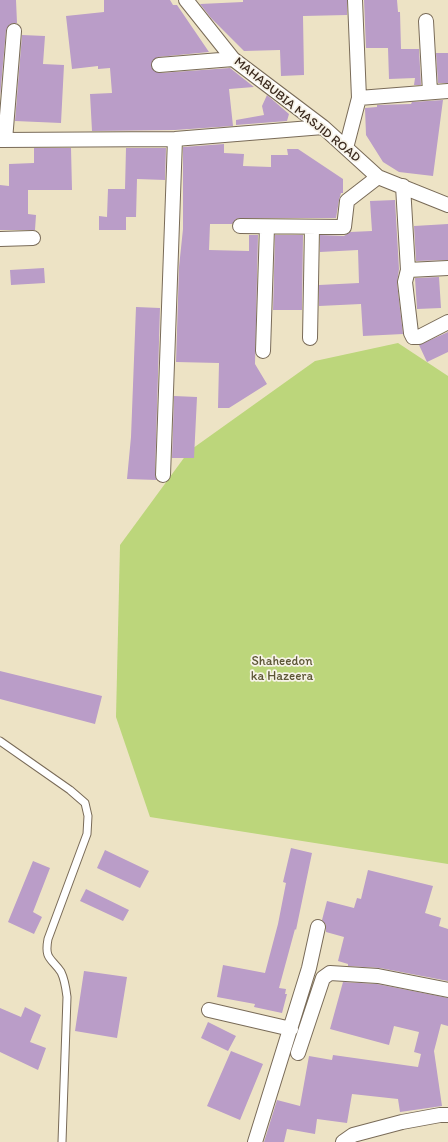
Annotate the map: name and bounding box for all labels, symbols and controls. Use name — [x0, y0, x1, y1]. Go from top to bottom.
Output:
street label: MAHABUBIA MASJID ROAD — [231, 54, 363, 166]
park label: Shaheedon ka Hazeera — [251, 654, 313, 685]

